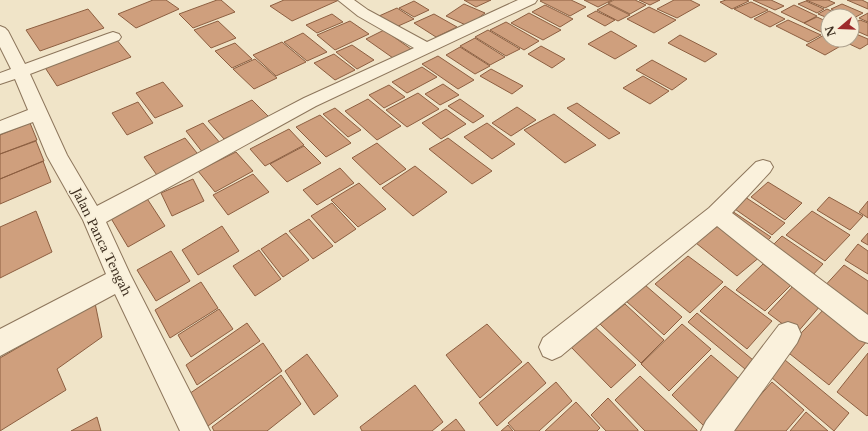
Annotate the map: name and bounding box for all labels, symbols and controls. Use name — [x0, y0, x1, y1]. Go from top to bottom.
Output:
north arrow — [820, 8, 860, 48]
text: N — [822, 23, 839, 38]
street label: Jalan Panca Tengah — [69, 184, 135, 298]

